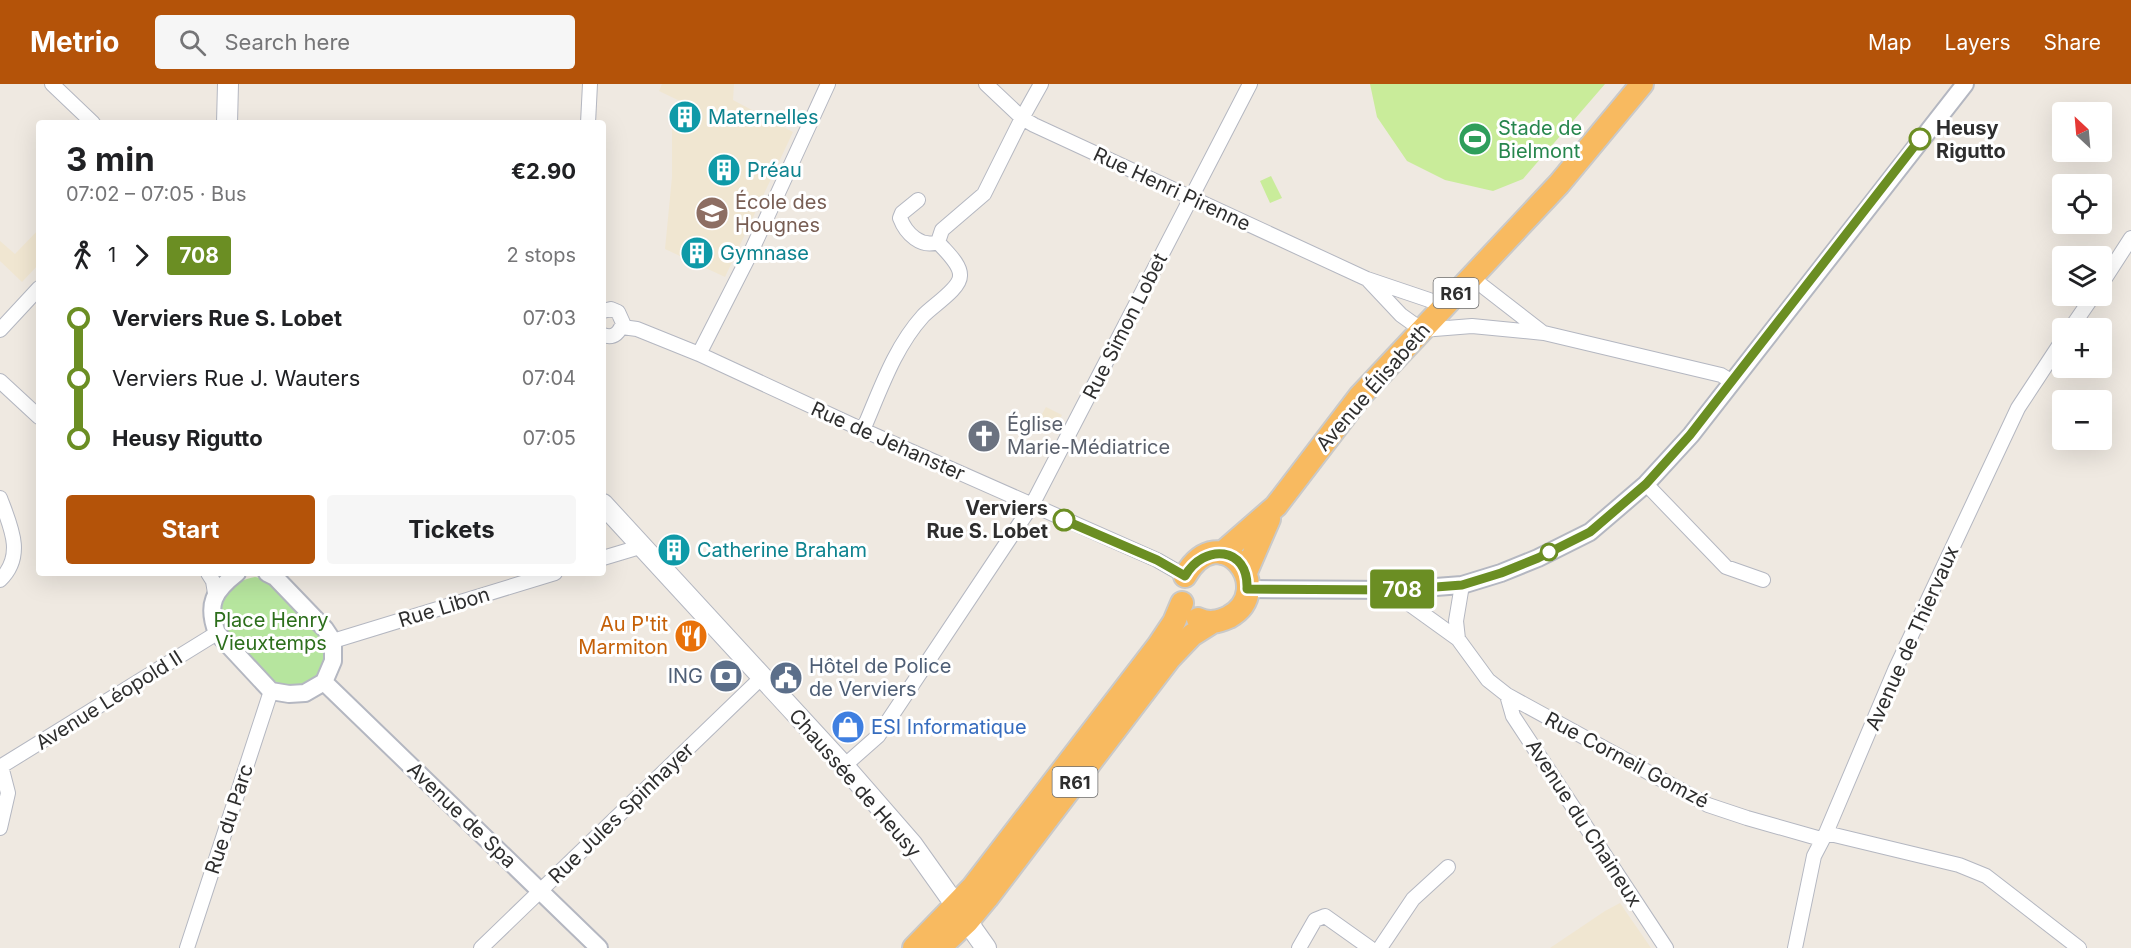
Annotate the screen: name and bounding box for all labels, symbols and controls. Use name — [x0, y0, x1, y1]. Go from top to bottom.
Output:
search box — [155, 15, 575, 69]
text: Metrio — [30, 25, 119, 59]
icon: search — [176, 26, 209, 59]
text: Search here — [224, 29, 350, 55]
text: Map — [1868, 30, 1912, 55]
text: Layers — [1945, 30, 2011, 55]
text: Share — [2044, 30, 2101, 55]
building icon: Maternelles — [667, 99, 703, 135]
north arrow — [2052, 102, 2112, 162]
map controls — [2052, 102, 2112, 450]
place label: Maternelles — [708, 105, 819, 129]
place label: Stade de Bielmont — [1498, 116, 1582, 163]
place label: Heusy Rigutto — [1936, 116, 2006, 163]
sports icon: Stade de Bielmont — [1457, 121, 1493, 157]
marker: Heusy Rigutto — [1909, 128, 1931, 150]
text: 3 min — [66, 139, 155, 179]
street label: Rue Henri Pirenne — [1090, 142, 1254, 236]
building icon: Préau — [706, 152, 742, 188]
text: €2.90 — [511, 158, 576, 184]
place label: Préau — [747, 158, 802, 182]
button: locate — [2052, 174, 2112, 234]
text: 07:02 – 07:05 · Bus — [66, 182, 247, 206]
place label: École des Hougnes — [735, 189, 827, 237]
school or university icon: École des Hougnes — [694, 195, 730, 231]
building icon: Gymnase — [679, 235, 715, 271]
icon: walk — [66, 239, 99, 272]
icon: forward — [125, 239, 158, 272]
place label: Gymnase — [720, 241, 809, 265]
text: 1 — [108, 243, 116, 267]
text: 708 — [179, 243, 219, 268]
text: 2 stops — [506, 243, 576, 267]
button: layers — [2052, 246, 2112, 306]
street label: Rue Simon Lobet — [1078, 249, 1172, 403]
road number: R61 — [1434, 278, 1478, 308]
text: Verviers Rue S. Lobet — [112, 305, 342, 331]
text: 07:03 — [522, 306, 576, 330]
street label: Avenue Élisabeth — [1310, 317, 1435, 456]
button: + — [2052, 318, 2112, 378]
text: Verviers Rue J. Wauters — [112, 365, 360, 391]
text: 07:04 — [522, 366, 576, 390]
button: − — [2052, 390, 2112, 450]
street label: Rue de Jehanster — [807, 396, 969, 486]
place label: Église Marie-Médiatrice — [1007, 411, 1170, 459]
church icon: Église Marie-Médiatrice — [966, 418, 1002, 454]
text: Heusy Rigutto — [112, 425, 263, 451]
text: 07:05 — [523, 426, 576, 450]
button: Start — [66, 495, 315, 564]
button: Tickets — [327, 495, 576, 564]
place label: Verviers Rue S. Lobet — [926, 496, 1048, 543]
marker: Verviers Rue S. Lobet — [1053, 509, 1075, 531]
building icon: Catherine Braham — [656, 532, 692, 568]
place label: Catherine Braham — [697, 538, 867, 562]
street label: Avenue de Thiervaux — [1860, 542, 1964, 734]
unlabelled marker — [1540, 543, 1558, 561]
line badge: 708 — [1368, 570, 1436, 608]
text: 708 — [1382, 577, 1422, 602]
street label: Rue Libon — [395, 582, 493, 632]
park label: Place Henry Vieuxtemps — [214, 608, 328, 655]
place label: Au P'tit Marmiton — [578, 612, 668, 659]
restaurant icon: Au P'tit Marmiton — [673, 618, 709, 654]
street label: Avenue Léopold II — [31, 645, 187, 755]
place label: Hôtel de Police de Verviers — [809, 654, 951, 701]
bank icon: ING — [708, 658, 744, 694]
public building icon: Hôtel de Police de Verviers — [768, 660, 804, 696]
place label: ING — [668, 664, 703, 688]
street label: Chaussée de Heusy — [784, 704, 926, 862]
street label: Rue Corneil Gomzé — [1541, 707, 1713, 813]
shop icon: ESI Informatique — [830, 709, 866, 745]
place label: ESI Informatique — [871, 715, 1027, 739]
street label: Avenue du Chaineux — [1521, 735, 1647, 911]
street label: Rue Jules Spinhayer — [543, 737, 699, 888]
street label: Avenue de Spa — [403, 757, 521, 873]
street label: Rue du Parc — [200, 761, 258, 877]
road number: R61 — [1052, 767, 1098, 797]

